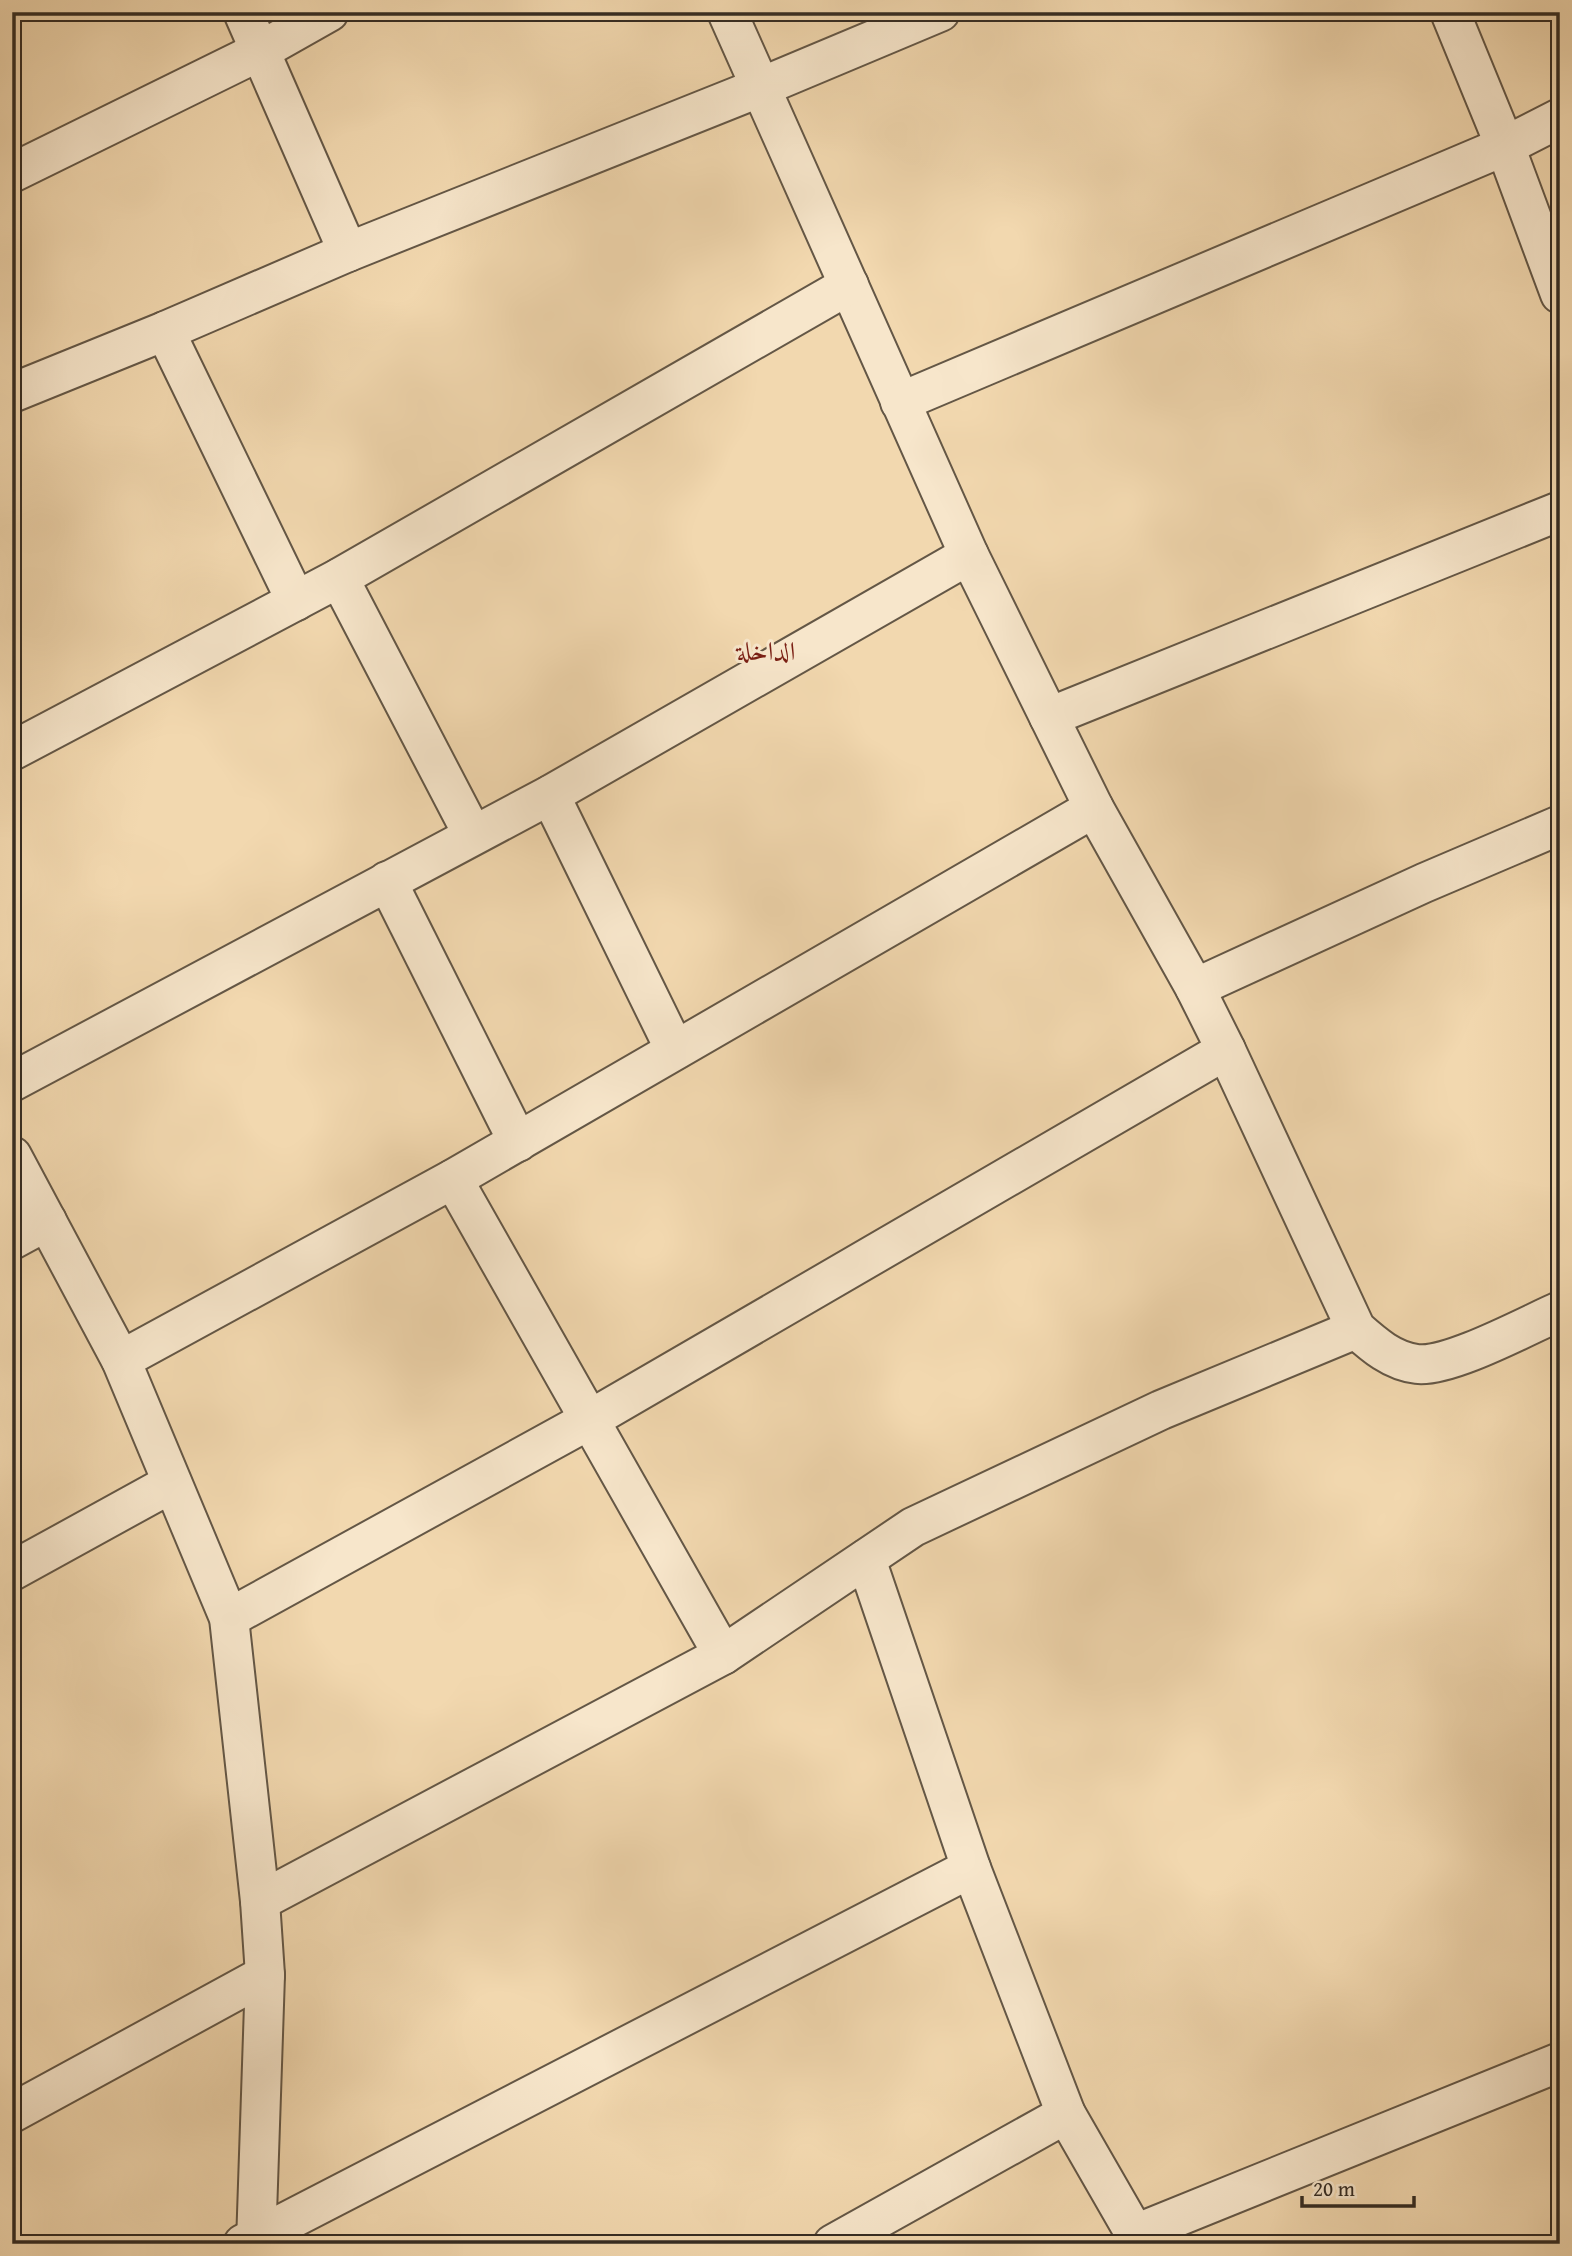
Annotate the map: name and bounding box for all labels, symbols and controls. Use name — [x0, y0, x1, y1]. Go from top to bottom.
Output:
district label: الداخلة — [735, 631, 795, 670]
scale bar — [1302, 2165, 1414, 2209]
text: 20 m — [1313, 2173, 1355, 2204]

